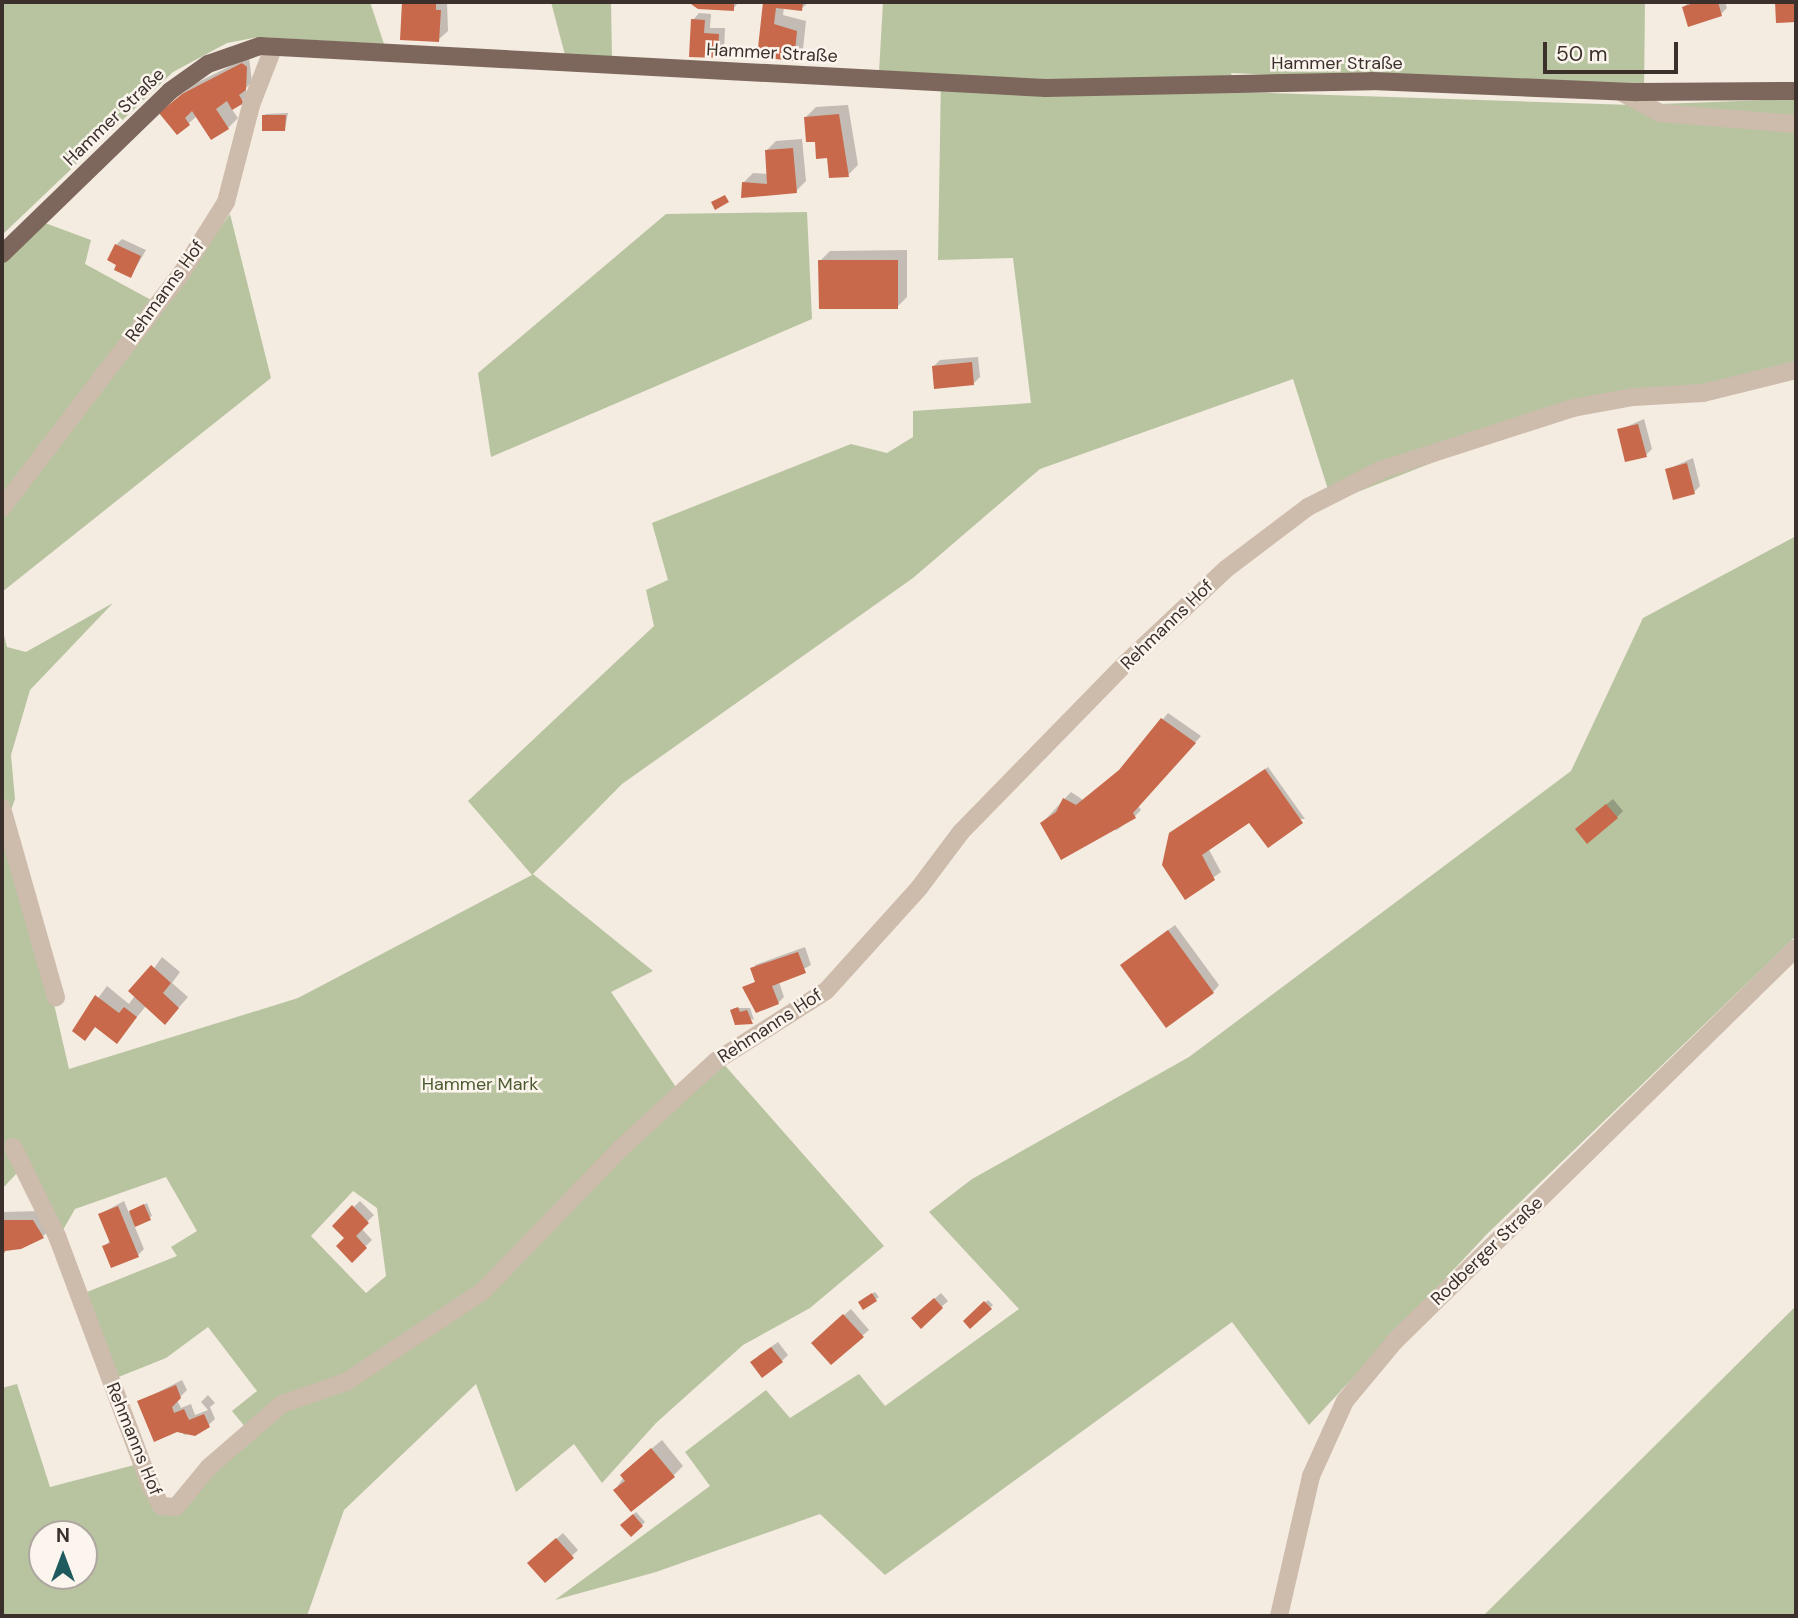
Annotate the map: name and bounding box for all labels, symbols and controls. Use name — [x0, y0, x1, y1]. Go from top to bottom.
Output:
scale bar — [1546, 28, 1681, 72]
street label: Hammer Straße — [706, 39, 838, 67]
text: 50 m — [1556, 40, 1607, 68]
street label: Hammer Straße — [1271, 52, 1403, 74]
street label: Hammer Straße — [59, 64, 169, 170]
street label: Rehmanns Hof — [121, 236, 209, 346]
street label: Rehmanns Hof — [1116, 576, 1218, 674]
street label: Rehmanns Hof — [714, 984, 826, 1068]
park label: Hammer Mark — [422, 1073, 538, 1095]
street label: Rodberger Straße — [1427, 1192, 1547, 1310]
street label: Rehmanns Hof — [101, 1379, 167, 1499]
north arrow — [28, 1520, 98, 1590]
text: N — [56, 1523, 70, 1548]

